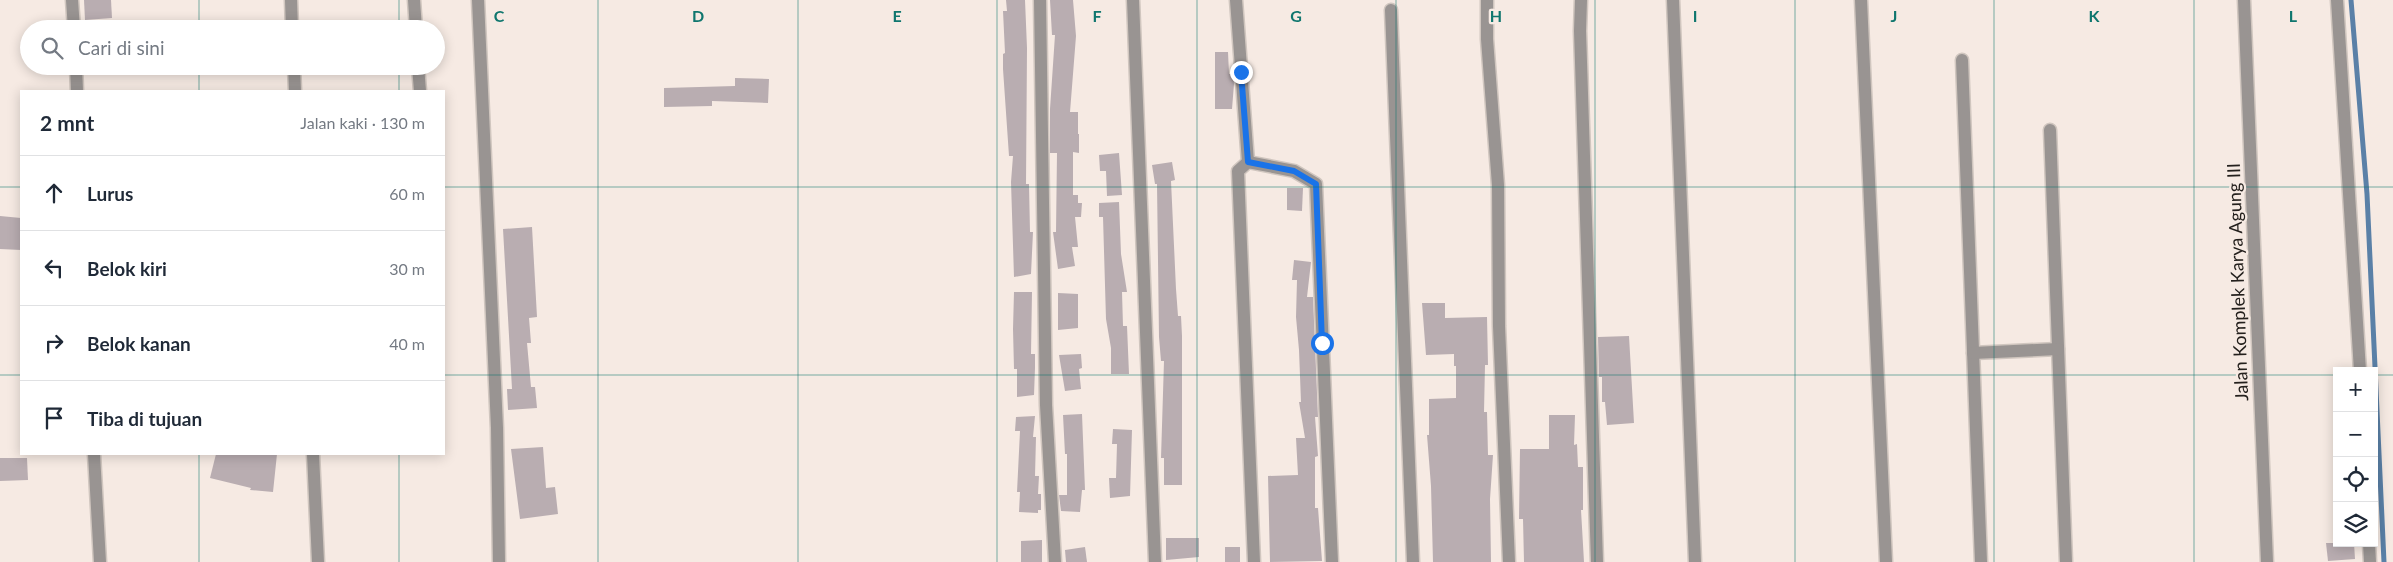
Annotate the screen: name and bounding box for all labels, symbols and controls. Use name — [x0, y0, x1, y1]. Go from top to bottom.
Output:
text: C — [494, 6, 505, 25]
text: D — [692, 6, 704, 25]
text: E — [892, 6, 902, 25]
text: F — [1092, 6, 1102, 25]
text: G — [1290, 6, 1302, 25]
text: H — [1490, 6, 1502, 25]
text: I — [1693, 6, 1697, 25]
text: J — [1891, 6, 1897, 25]
text: K — [2089, 6, 2101, 25]
text: L — [2289, 6, 2298, 25]
search box — [20, 20, 445, 75]
icon: search — [38, 34, 66, 62]
text: Cari di sini — [78, 36, 165, 59]
route end — [1230, 61, 1253, 84]
text: 2 mnt — [40, 110, 94, 135]
text: Jalan kaki · 130 m — [300, 113, 425, 132]
street label: Jalan Komplek Karya Agung III — [2222, 163, 2252, 401]
icon: ahead — [40, 179, 68, 207]
text: Lurus — [87, 182, 133, 205]
text: 60 m — [389, 184, 425, 203]
icon: left — [40, 254, 68, 282]
text: Belok kiri — [87, 257, 167, 280]
text: 30 m — [389, 259, 425, 278]
icon: right — [40, 329, 68, 357]
text: Belok kanan — [87, 332, 191, 355]
route start — [1311, 332, 1334, 355]
text: 40 m — [389, 334, 425, 353]
map controls — [2333, 367, 2378, 547]
button: + — [2333, 367, 2378, 412]
icon: arrive — [40, 404, 68, 432]
text: Tiba di tujuan — [87, 407, 202, 430]
button: − — [2333, 412, 2378, 457]
button: locate — [2333, 457, 2378, 502]
button: layers — [2333, 502, 2378, 547]

